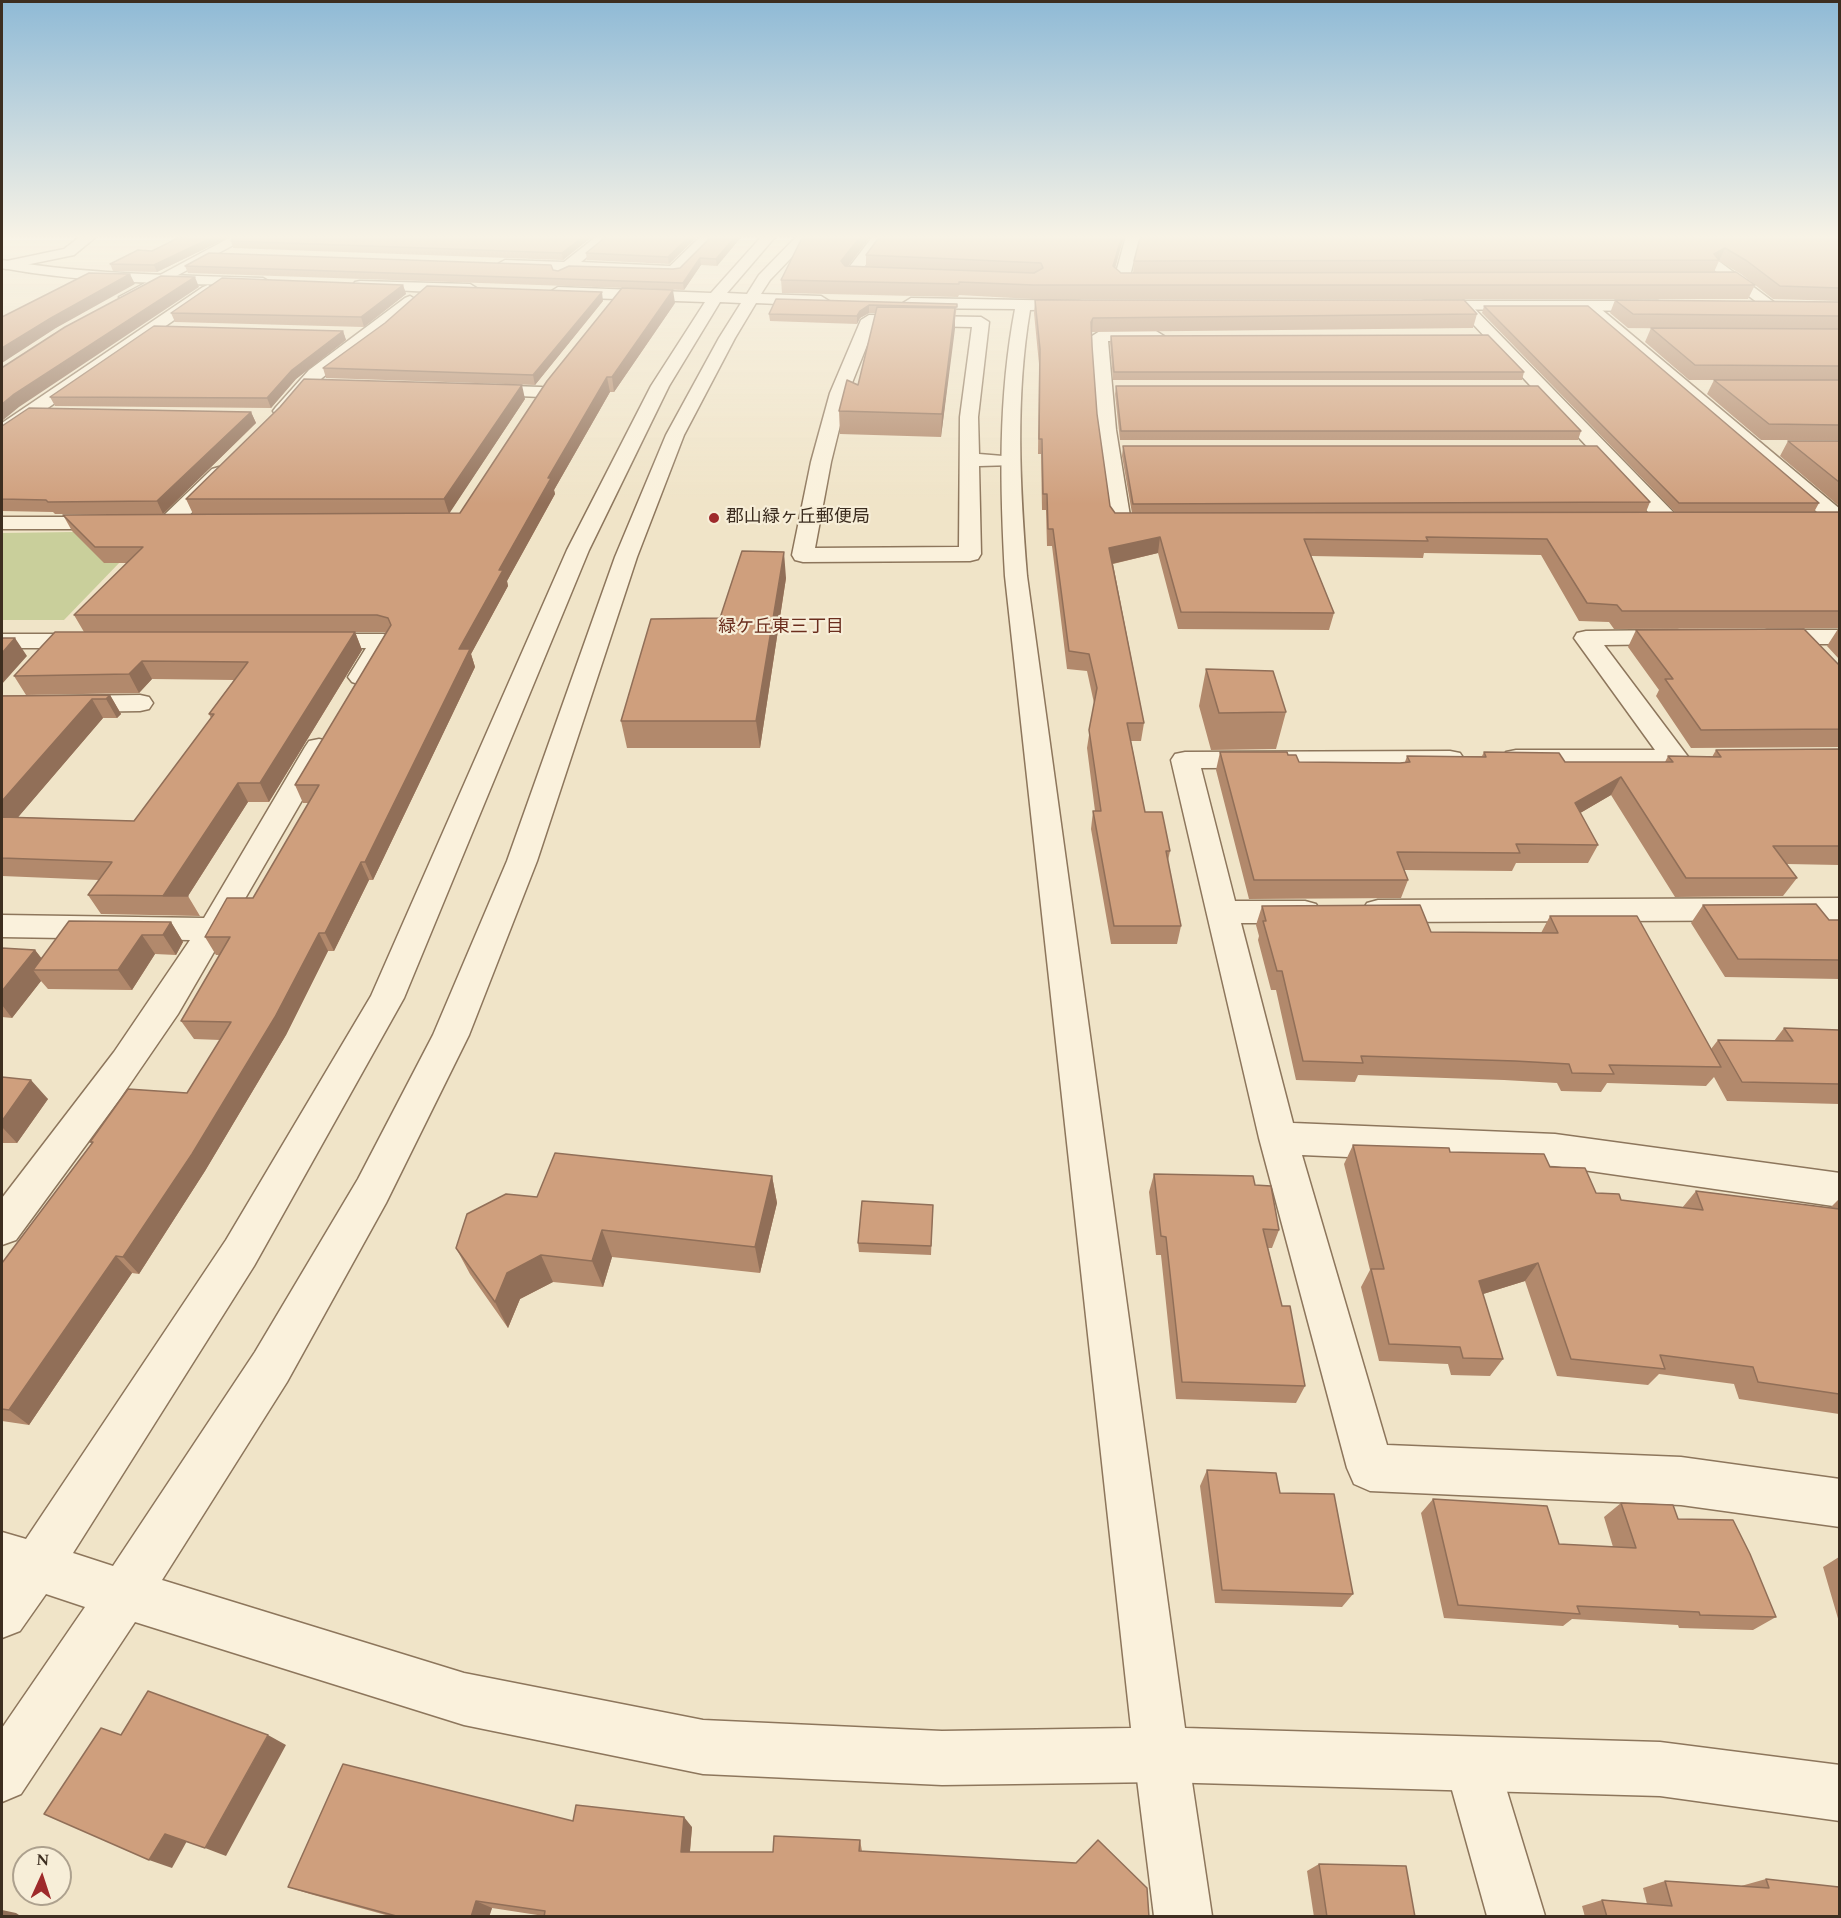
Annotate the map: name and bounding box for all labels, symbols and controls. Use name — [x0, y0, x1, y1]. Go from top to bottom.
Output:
place label: 郡山緑ヶ丘郵便局 — [726, 507, 870, 529]
marker: 郡山緑ヶ丘郵便局 — [707, 511, 721, 525]
district label: 緑ケ丘東三丁目 — [718, 617, 844, 639]
north arrow — [12, 1846, 72, 1906]
text: N — [36, 1848, 50, 1872]

